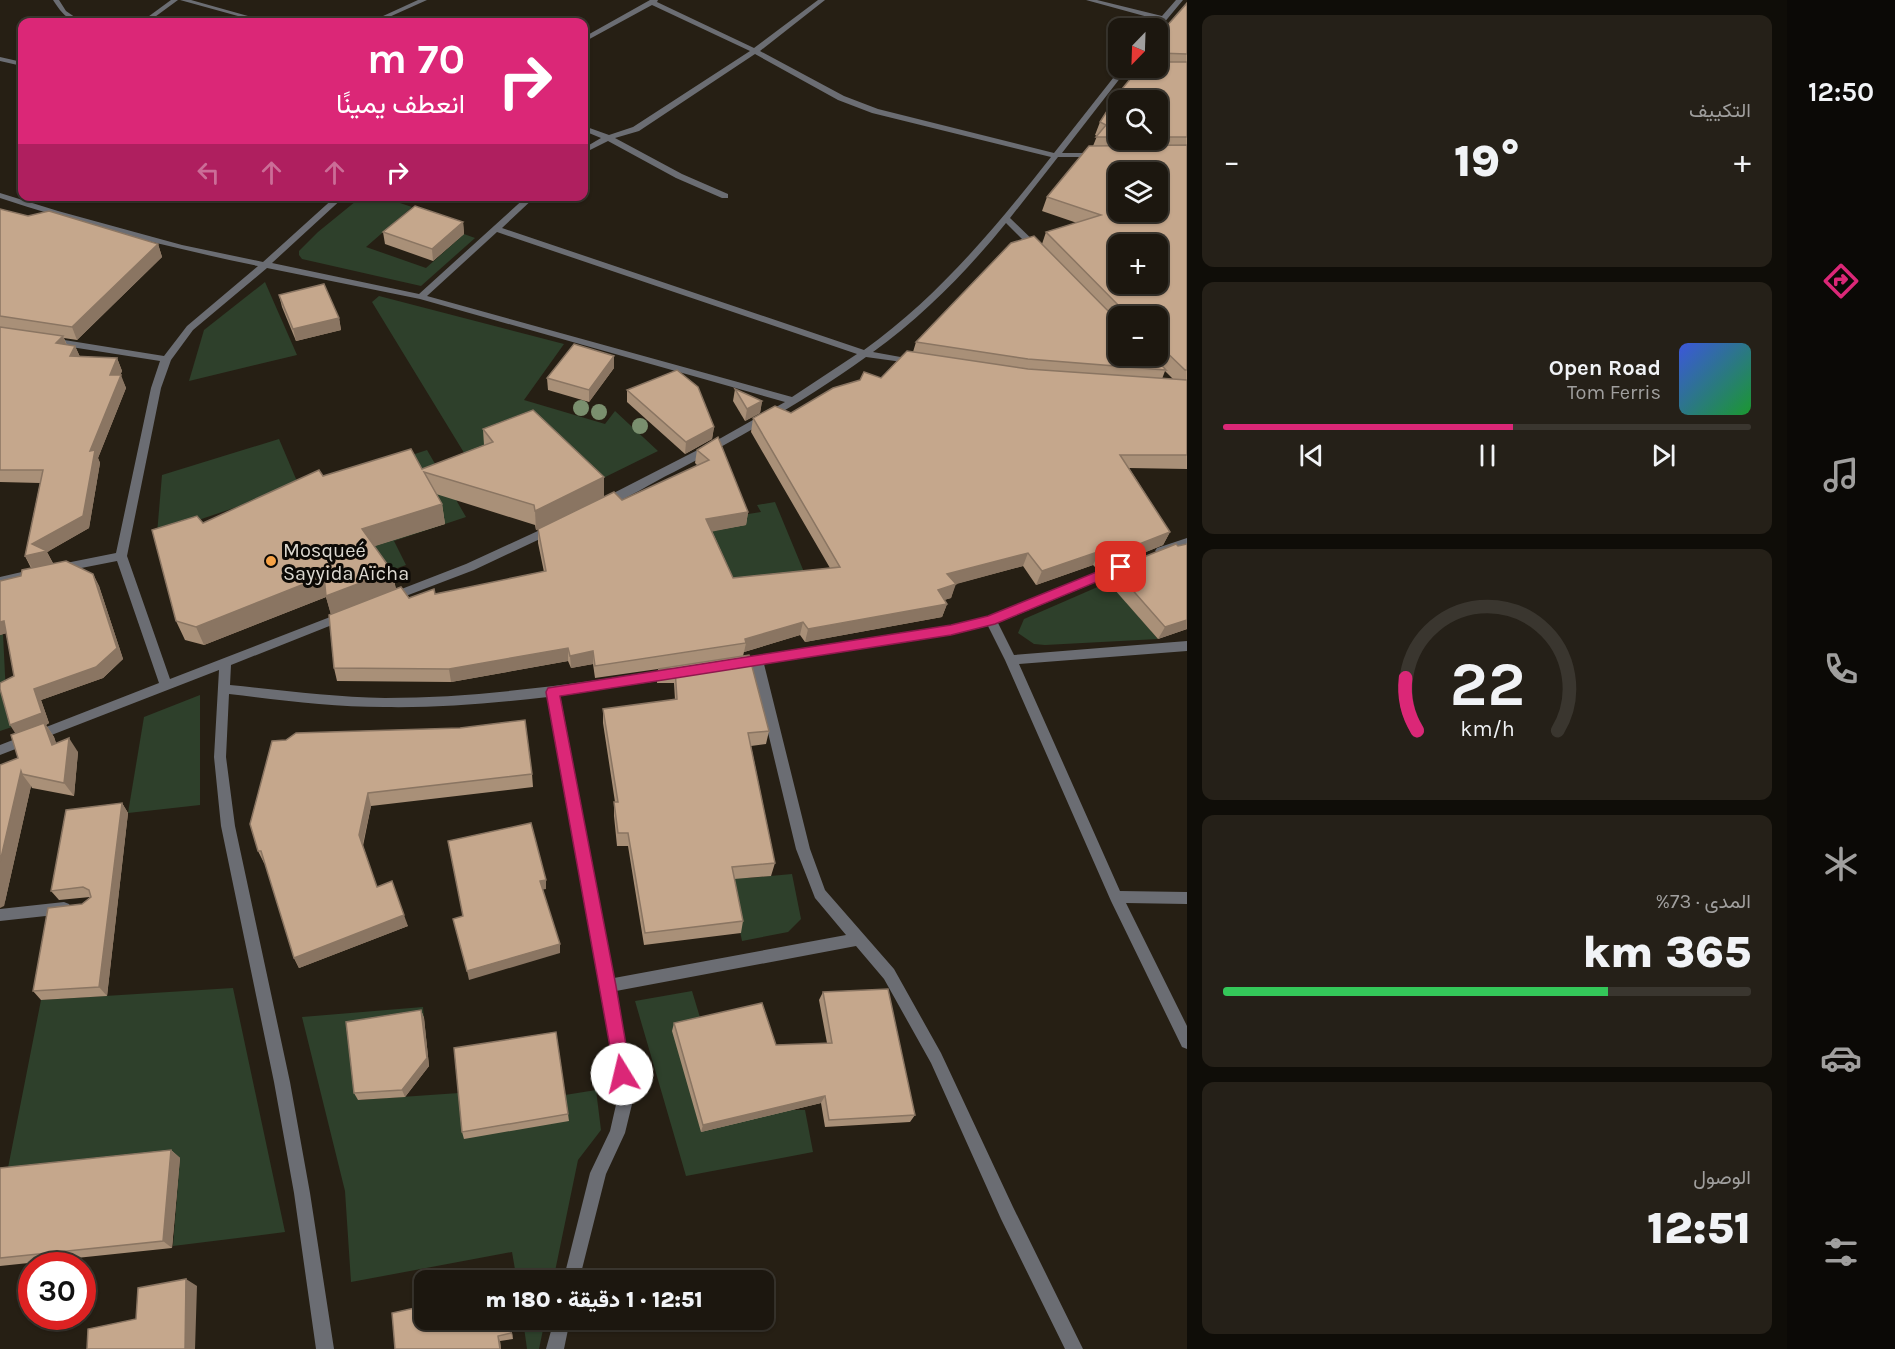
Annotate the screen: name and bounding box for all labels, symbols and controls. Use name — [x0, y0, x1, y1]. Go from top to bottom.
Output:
north arrow — [1108, 18, 1168, 78]
map controls — [1108, 18, 1168, 366]
text: 70 m — [367, 34, 465, 84]
icon: right — [486, 42, 564, 120]
text: 12:50 — [1808, 76, 1874, 108]
text: انعطف يمينًا — [336, 88, 465, 120]
button: search — [1108, 90, 1168, 150]
text: التكييف — [1689, 99, 1751, 122]
text: 19° — [1454, 135, 1520, 187]
text: − — [1223, 142, 1240, 180]
text: + — [1734, 142, 1751, 180]
icon: left — [192, 156, 225, 189]
icon: ahead — [255, 156, 288, 189]
icon: ahead — [318, 156, 351, 189]
icon: right — [381, 156, 414, 189]
button: layers — [1108, 162, 1168, 222]
button: + — [1108, 234, 1168, 294]
icon: directions — [1820, 260, 1862, 302]
button: − — [1108, 306, 1168, 366]
text: Open Road — [1549, 355, 1661, 381]
text: Tom Ferris — [1567, 381, 1661, 404]
icon: previous — [1295, 439, 1328, 472]
icon: pause — [1471, 439, 1504, 472]
icon: next — [1647, 439, 1680, 472]
icon: music — [1820, 454, 1862, 496]
place label: Mosqueé Sayyida Aïcha — [283, 539, 409, 585]
pin — [1095, 541, 1146, 592]
icon: arrive — [1104, 550, 1137, 583]
marker: Mosqueé Sayyida Aïcha — [264, 554, 278, 568]
icon: phone — [1820, 648, 1862, 690]
text: 22 — [1449, 649, 1525, 722]
text: km/h — [1460, 717, 1514, 742]
icon: climate — [1820, 843, 1862, 885]
text: المدى · 73% — [1656, 890, 1751, 913]
text: 365 km — [1582, 926, 1751, 978]
icon: car — [1820, 1037, 1862, 1079]
position arrow — [590, 1042, 654, 1106]
text: الوصول — [1693, 1166, 1751, 1189]
text: 12:51 — [1647, 1202, 1751, 1254]
icon: filters — [1820, 1231, 1862, 1273]
speed limit sign: 30 — [18, 1252, 96, 1330]
text: 12:51 · 1 دقيقة · 180 m — [485, 1287, 703, 1313]

